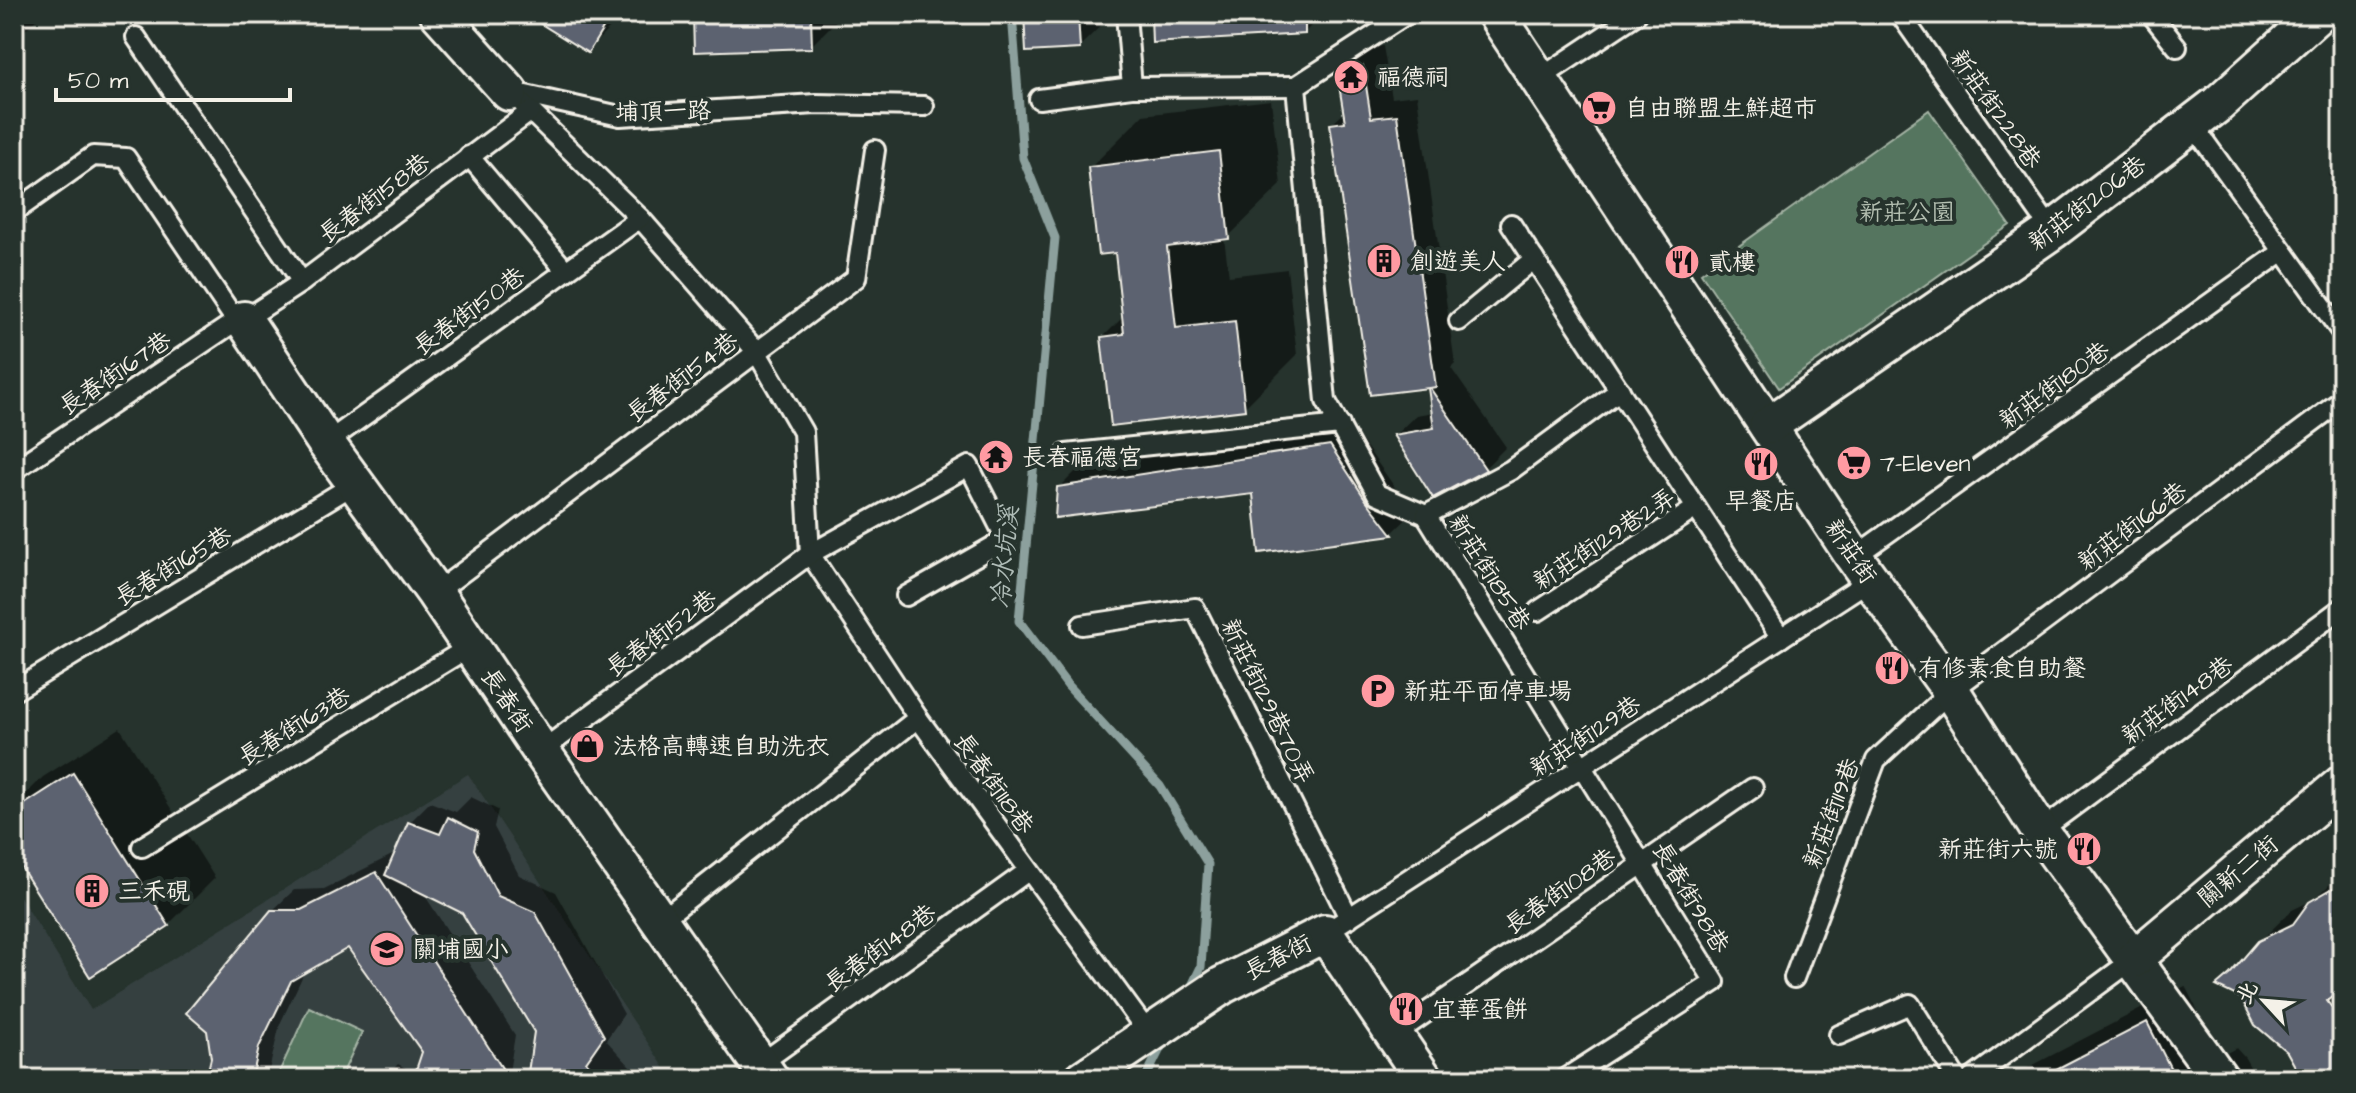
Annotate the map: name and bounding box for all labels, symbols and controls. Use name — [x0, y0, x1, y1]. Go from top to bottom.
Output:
street label: 新莊街228巷 — [1941, 43, 2049, 176]
scale bar — [56, 52, 290, 102]
temple icon: 福德祠 — [1332, 58, 1370, 96]
place label: 福德祠 — [1377, 61, 1449, 95]
text: 50 m — [68, 64, 129, 98]
supermarket icon: 自由聯盟生鮮超市 — [1580, 89, 1618, 127]
place label: 自由聯盟生鮮超市 — [1625, 92, 1817, 126]
street label: 埔頂一路 — [615, 94, 711, 130]
street label: 長春街158巷 — [312, 146, 437, 252]
street label: 新莊街206巷 — [2021, 148, 2154, 259]
park label: 新莊公園 — [1859, 196, 1955, 230]
building icon: 創遊美人 — [1365, 242, 1403, 280]
restaurant icon: 貳樓 — [1663, 243, 1701, 281]
place label: 創遊美人 — [1410, 245, 1506, 279]
place label: 貳樓 — [1708, 246, 1756, 280]
street label: 長春街150巷 — [407, 259, 533, 364]
street label: 長春街167巷 — [53, 324, 178, 424]
street label: 長春街154巷 — [619, 324, 746, 431]
street label: 新莊街180巷 — [1992, 334, 2117, 438]
temple icon: 長春福德宮 — [977, 438, 1015, 476]
place label: 長春福德宮 — [1022, 441, 1142, 475]
supermarket icon: 7-Eleven — [1835, 444, 1873, 482]
restaurant icon: 早餐店 — [1742, 445, 1780, 483]
place label: 7-Eleven — [1880, 447, 1971, 481]
street label: 新莊街166巷 — [2071, 474, 2194, 579]
street label: 新莊街129巷2弄 — [1526, 481, 1683, 599]
place label: 早餐店 — [1725, 485, 1797, 519]
water label: 冷水坑溪 — [983, 502, 1028, 610]
street label: 新莊街185巷 — [1440, 508, 1538, 637]
street label: 新莊街 — [1816, 512, 1884, 591]
street label: 長春街165巷 — [109, 519, 238, 615]
street label: 長春街152巷 — [599, 582, 724, 686]
street label: 新莊街129巷70弄 — [1212, 613, 1322, 790]
restaurant icon: 有修素食自助餐 — [1873, 649, 1911, 687]
street label: 新莊街148巷 — [2115, 649, 2241, 753]
place label: 有修素食自助餐 — [1918, 652, 2086, 686]
street label: 長春街 — [472, 661, 540, 740]
parking icon: 新莊平面停車場 — [1359, 672, 1397, 710]
place label: 新莊平面停車場 — [1404, 675, 1572, 709]
street label: 長春街163巷 — [232, 679, 357, 775]
street label: 新莊街129巷 — [1523, 688, 1648, 786]
street label: 長春街118巷 — [945, 726, 1042, 841]
shop icon: 法格高轉速自助洗衣 — [568, 727, 606, 765]
place label: 法格高轉速自助洗衣 — [613, 730, 829, 764]
street label: 新莊街119巷 — [1795, 753, 1869, 874]
street label: 關新二街 — [2191, 828, 2286, 916]
restaurant icon: 新莊街六號 — [2065, 830, 2103, 868]
place label: 新莊街六號 — [1938, 833, 2058, 867]
street label: 長春街98巷 — [1643, 835, 1737, 960]
street label: 長春街108巷 — [1498, 841, 1623, 943]
building icon: 三禾硯 — [73, 872, 111, 910]
place label: 三禾硯 — [118, 875, 190, 909]
street label: 長春街148巷 — [818, 897, 944, 1001]
street label: 長春街 — [1239, 926, 1318, 989]
school or university icon: 關埔國小 — [368, 930, 406, 968]
place label: 關埔國小 — [413, 933, 509, 967]
north arrow — [2224, 961, 2304, 1041]
text: 北 — [2229, 976, 2266, 1010]
restaurant icon: 宜華蛋餅 — [1387, 990, 1425, 1028]
place label: 宜華蛋餅 — [1432, 993, 1528, 1027]

